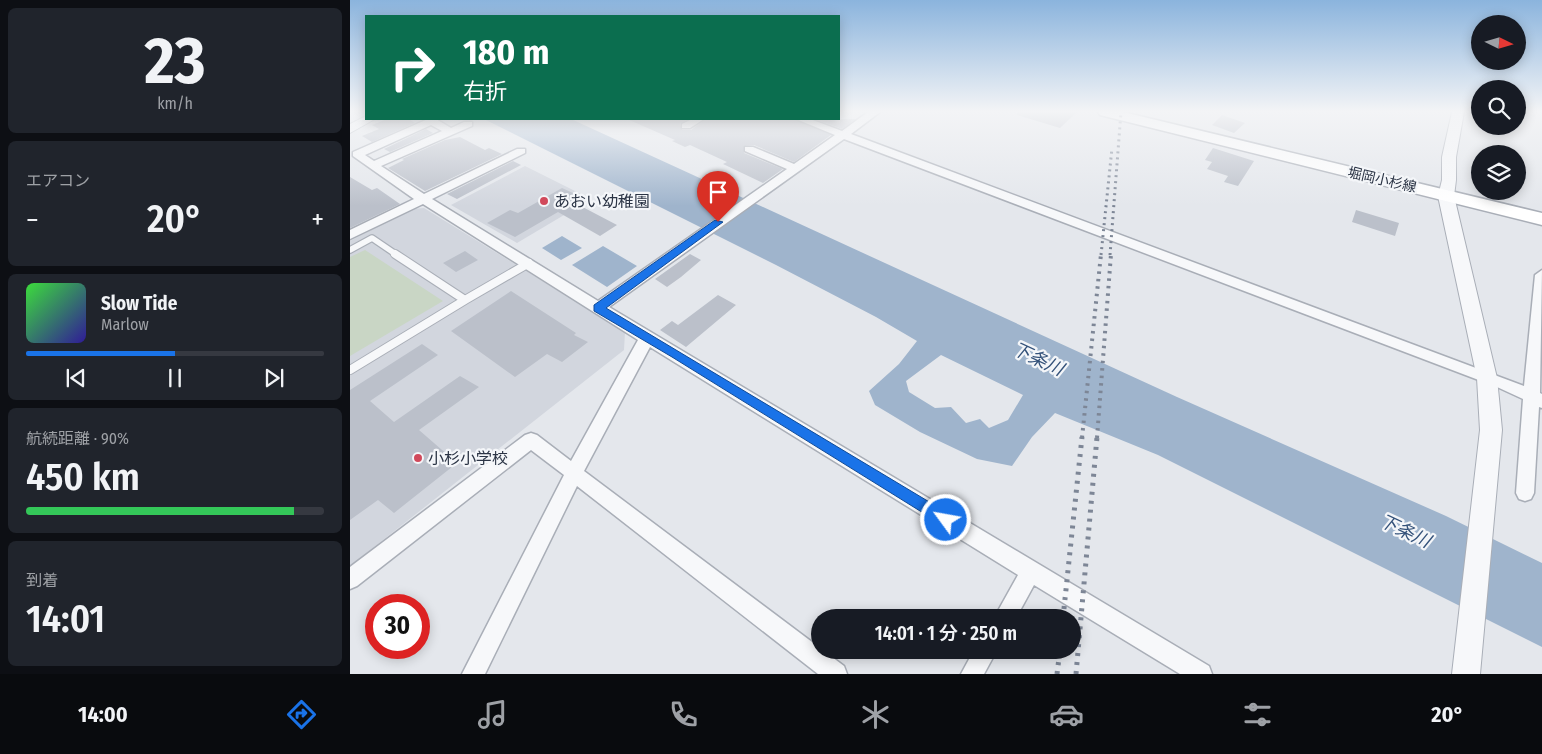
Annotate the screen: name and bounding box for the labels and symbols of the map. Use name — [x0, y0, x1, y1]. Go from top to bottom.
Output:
north arrow — [1471, 15, 1526, 70]
street label: 堀岡小杉線 — [1346, 164, 1418, 196]
pin — [697, 171, 739, 222]
place label: あおい幼稚園 — [554, 192, 650, 211]
marker: あおい幼稚園 — [538, 195, 550, 207]
water label: 下条川 — [1009, 338, 1069, 381]
place label: 小杉小学校 — [428, 449, 508, 468]
marker: 小杉小学校 — [412, 452, 424, 464]
position arrow — [919, 493, 971, 545]
water label: 下条川 — [1376, 510, 1436, 553]
speed limit sign: 30 — [365, 594, 430, 659]

